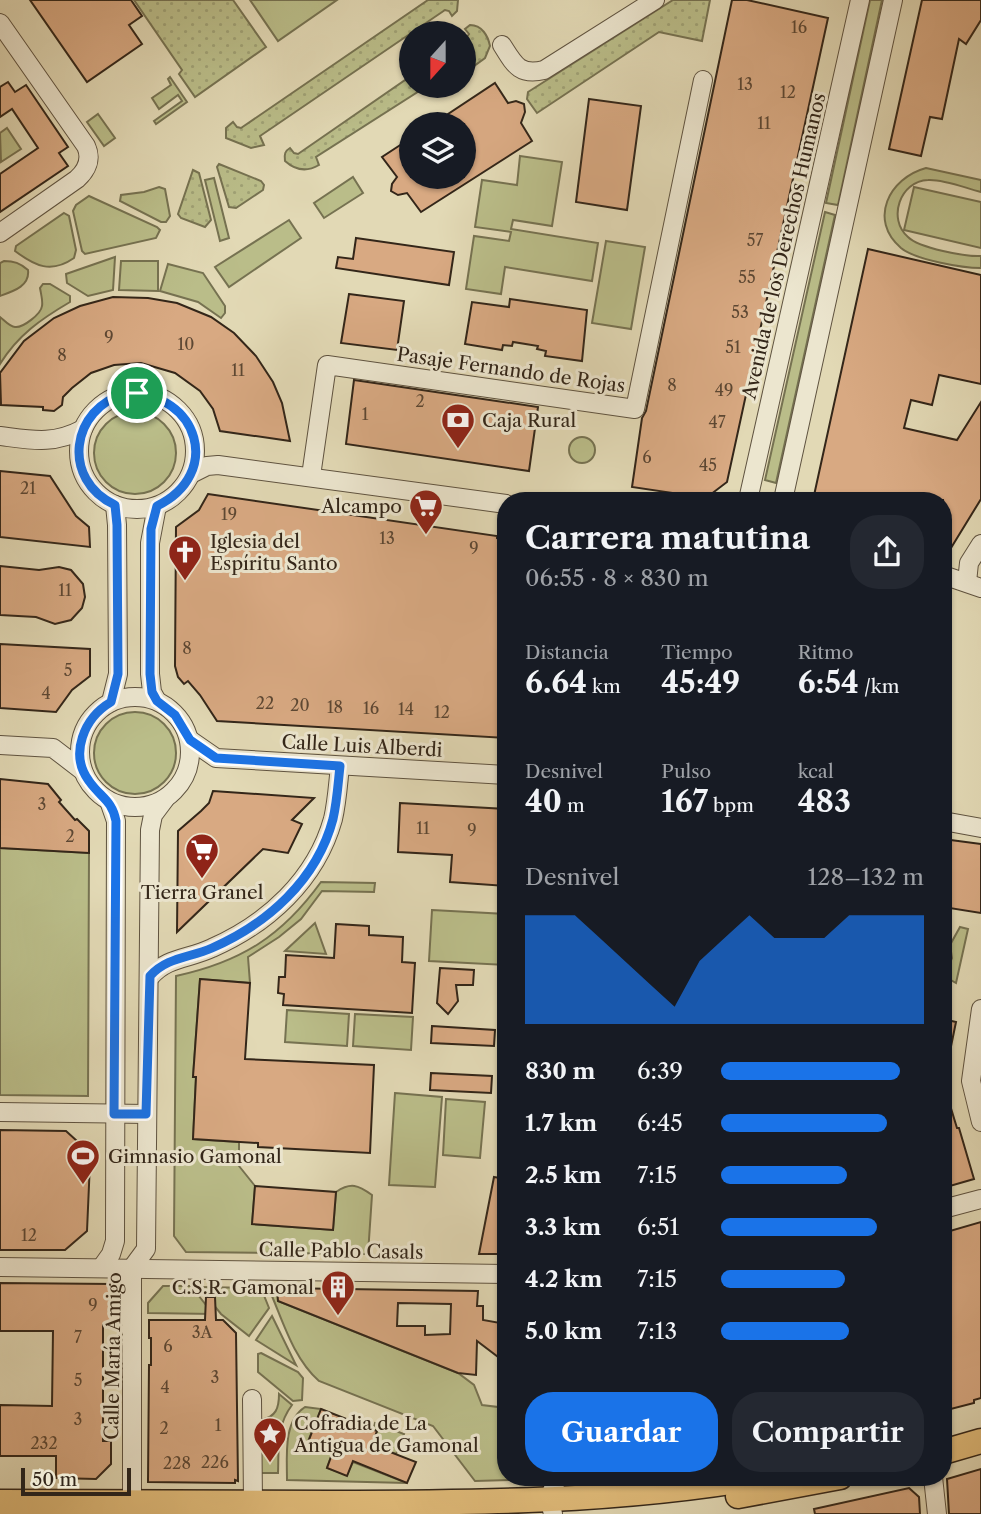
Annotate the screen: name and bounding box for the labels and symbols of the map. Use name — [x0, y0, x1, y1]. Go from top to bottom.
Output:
house number: 16 — [791, 17, 807, 37]
north arrow — [399, 21, 476, 98]
house number: 13 — [737, 74, 753, 94]
house number: 12 — [780, 82, 796, 102]
street label: Avenida de los Derechos Humanos — [737, 91, 830, 402]
house number: 11 — [757, 113, 771, 133]
house number: 57 — [747, 230, 763, 250]
house number: 55 — [738, 267, 756, 287]
house number: 53 — [731, 302, 749, 322]
house number: 9 — [104, 327, 114, 347]
house number: 10 — [178, 334, 194, 354]
house number: 51 — [725, 337, 741, 357]
street label: Pasaje Fernando de Rojas — [395, 343, 627, 397]
house number: 8 — [57, 345, 67, 365]
house number: 11 — [231, 360, 245, 380]
pin — [107, 363, 167, 423]
house number: 8 — [667, 375, 677, 395]
house number: 49 — [715, 380, 733, 400]
house number: 2 — [415, 391, 425, 411]
bank icon: Caja Rural — [439, 401, 477, 450]
house number: 1 — [362, 404, 369, 424]
place label: Caja Rural — [482, 409, 576, 432]
house number: 47 — [708, 412, 726, 432]
house number: 6 — [642, 447, 652, 467]
house number: 45 — [699, 455, 717, 475]
house number: 21 — [20, 478, 36, 498]
supermarket icon: Alcampo — [407, 487, 445, 536]
place label: Alcampo — [320, 495, 402, 518]
house number: 19 — [221, 504, 237, 524]
house number: 13 — [379, 528, 395, 548]
place label: Iglesia del Espíritu Santo — [210, 530, 338, 575]
church icon: Iglesia del Espíritu Santo — [166, 533, 204, 582]
house number: 9 — [469, 538, 479, 558]
house number: 11 — [58, 580, 72, 600]
house number: 8 — [182, 638, 192, 658]
house number: 5 — [64, 660, 72, 680]
house number: 4 — [41, 683, 51, 703]
house number: 22 — [256, 693, 274, 713]
house number: 20 — [290, 695, 310, 715]
house number: 18 — [327, 697, 343, 717]
house number: 16 — [363, 698, 379, 718]
house number: 14 — [398, 699, 414, 719]
house number: 12 — [434, 702, 450, 722]
street label: Calle Luis Alberdi — [281, 730, 443, 762]
house number: 3 — [38, 794, 46, 814]
house number: 11 — [416, 818, 430, 838]
house number: 9 — [467, 820, 477, 840]
house number: 2 — [65, 826, 75, 846]
supermarket icon: Tierra Granel — [183, 831, 221, 880]
place label: Tierra Granel — [141, 881, 264, 904]
sports icon: Gimnasio Gamonal — [64, 1137, 102, 1186]
place label: Gimnasio Gamonal — [108, 1145, 282, 1168]
house number: 12 — [21, 1225, 37, 1245]
street label: Calle Pablo Casals — [258, 1238, 424, 1264]
building icon: C.S.R. Gamonal — [319, 1268, 357, 1317]
street label: Calle María Amigo — [100, 1272, 126, 1440]
place label: C.S.R. Gamonal — [172, 1276, 314, 1299]
house number: 9 — [88, 1295, 98, 1315]
house number: 3A — [192, 1322, 213, 1342]
house number: 7 — [74, 1327, 82, 1347]
house number: 6 — [163, 1336, 173, 1356]
house number: 3 — [211, 1367, 219, 1387]
house number: 5 — [74, 1370, 82, 1390]
house number: 4 — [160, 1377, 170, 1397]
house number: 3 — [74, 1409, 82, 1429]
place label: Cofradia de La Antigua de Gamonal — [293, 1412, 479, 1457]
house number: 1 — [215, 1415, 222, 1435]
place icon: Cofradia de La Antigua de Gamonal — [251, 1415, 289, 1464]
house number: 2 — [159, 1418, 169, 1438]
house number: 232 — [30, 1433, 58, 1453]
house number: 226 — [201, 1452, 229, 1472]
house number: 228 — [163, 1453, 191, 1473]
scale bar — [21, 1465, 131, 1497]

